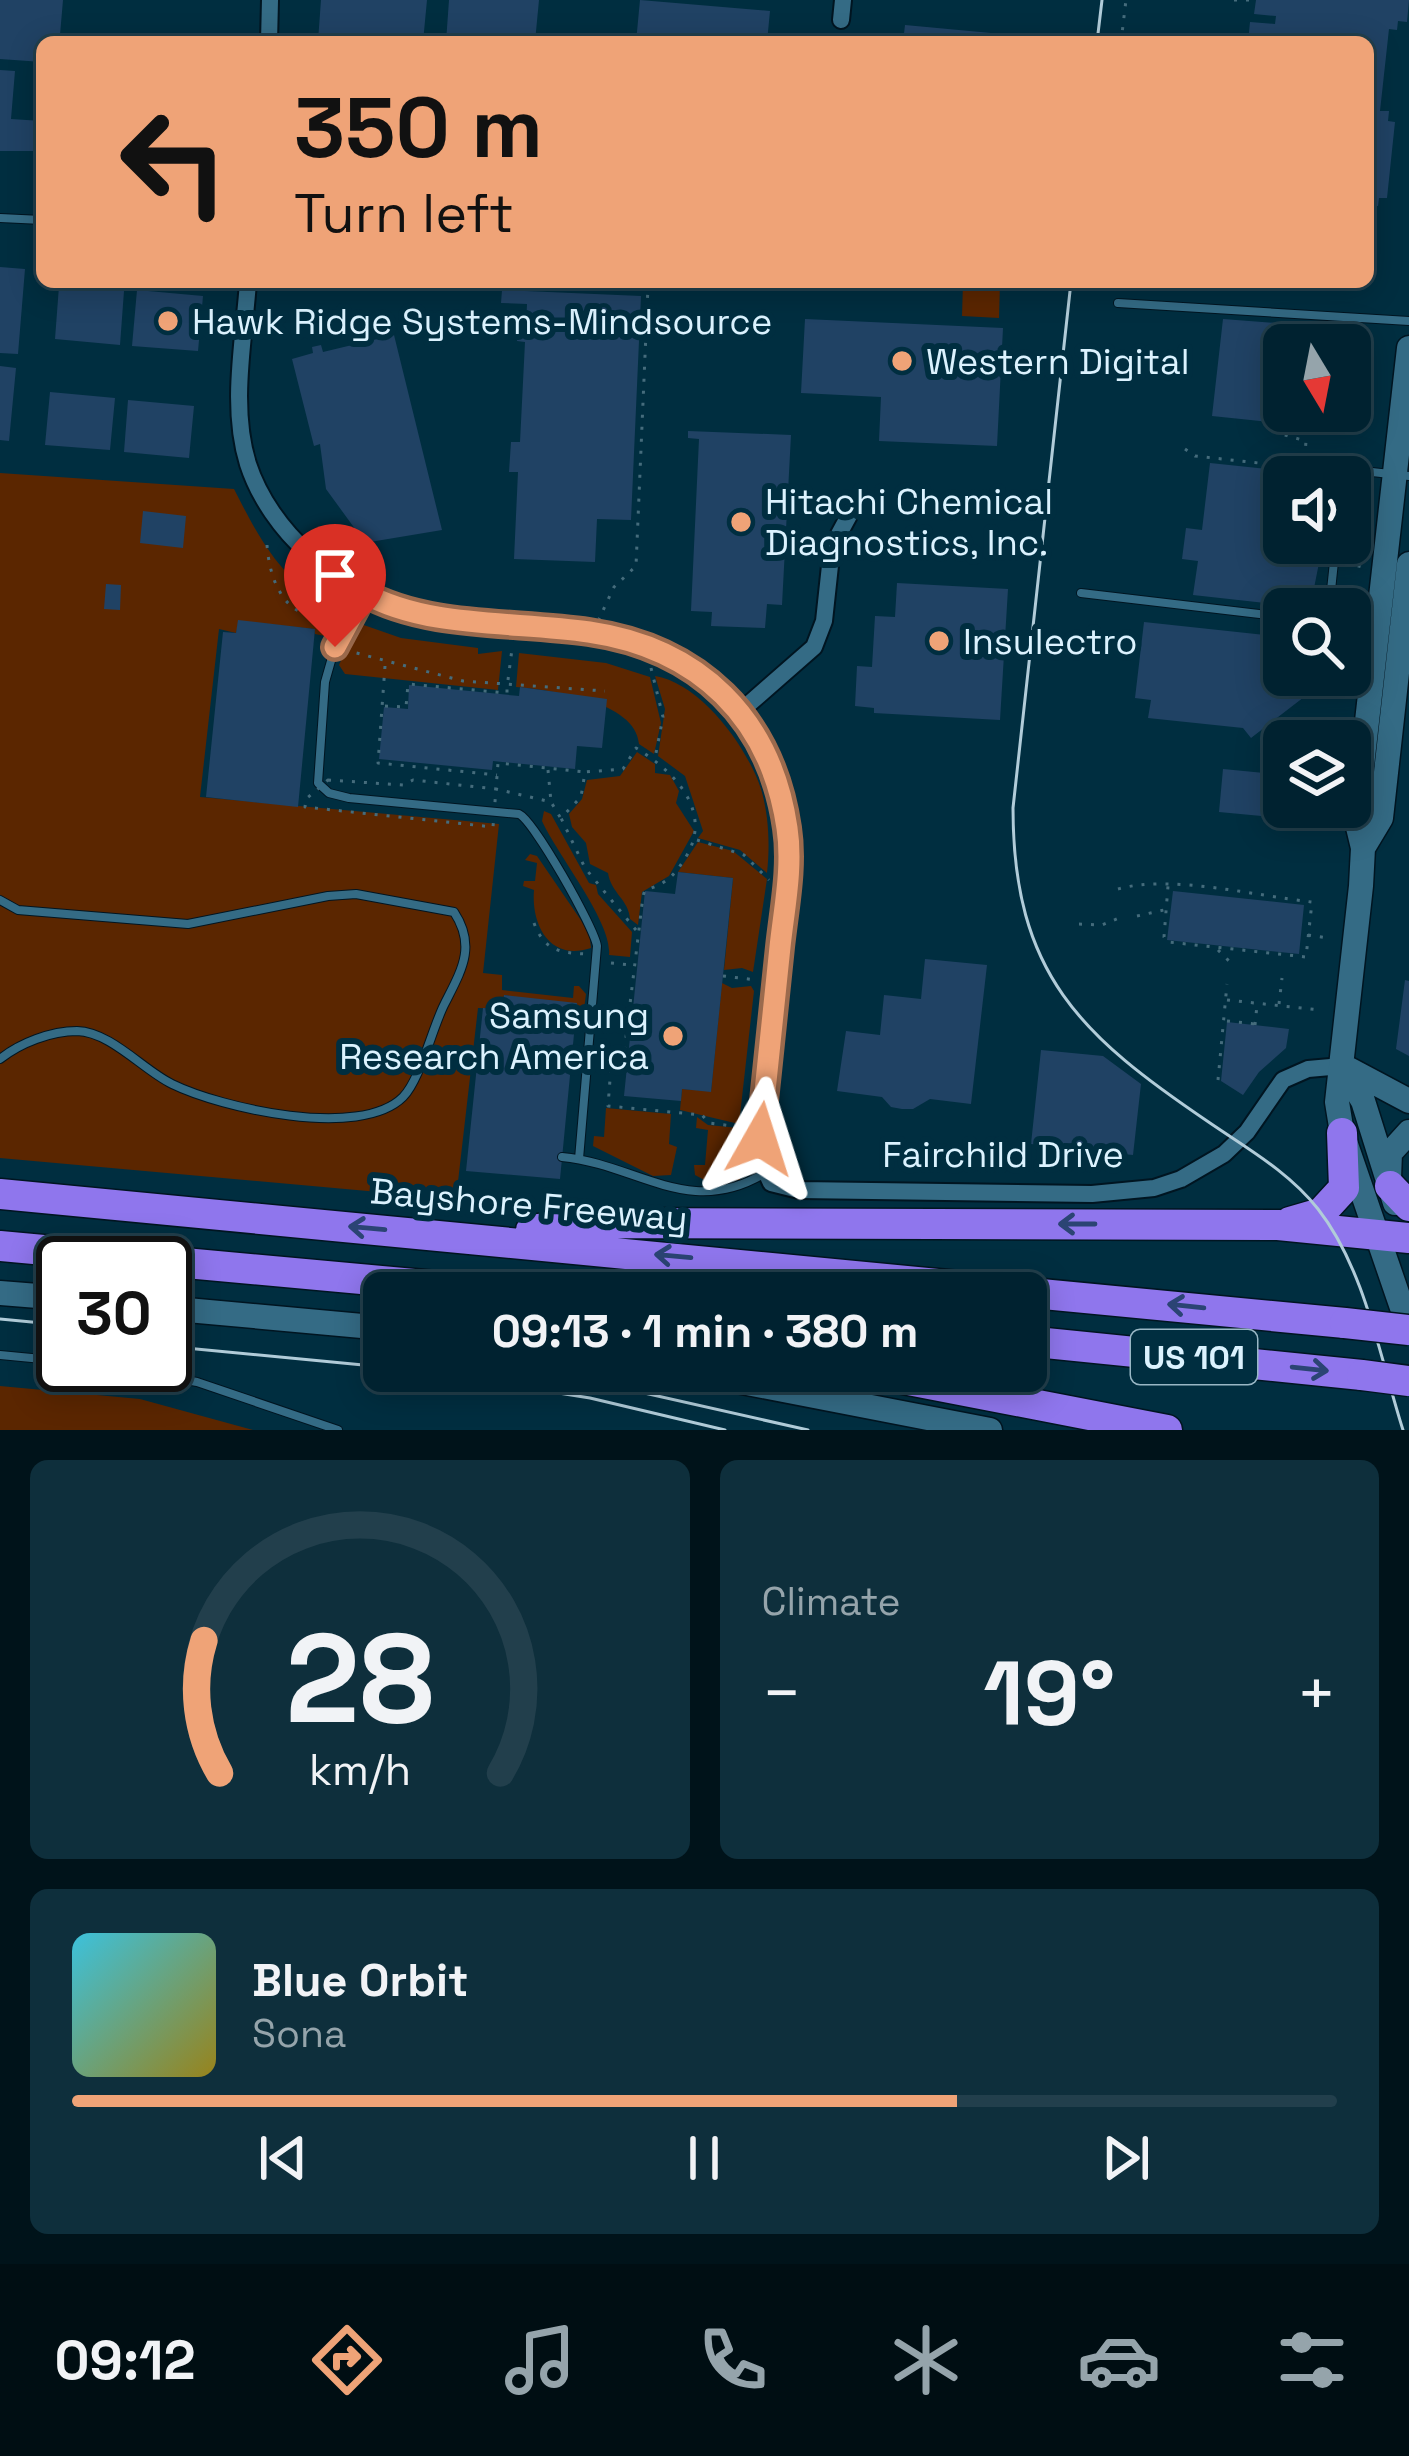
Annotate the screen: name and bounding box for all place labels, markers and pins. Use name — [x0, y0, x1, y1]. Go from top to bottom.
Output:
place label: Hawk Ridge Systems-Mindsource — [192, 299, 772, 345]
marker: Hawk Ridge Systems-Mindsource — [155, 308, 181, 334]
place label: Western Digital — [926, 339, 1190, 385]
marker: Western Digital — [889, 348, 915, 374]
place label: Hitachi Chemical Diagnostics, Inc. — [765, 479, 1053, 566]
marker: Hitachi Chemical Diagnostics, Inc. — [728, 509, 754, 535]
pin — [284, 524, 386, 647]
place label: Insulectro — [963, 619, 1138, 665]
marker: Insulectro — [926, 628, 952, 654]
place label: Samsung Research America — [339, 993, 649, 1080]
marker: Samsung Research America — [660, 1023, 686, 1049]

